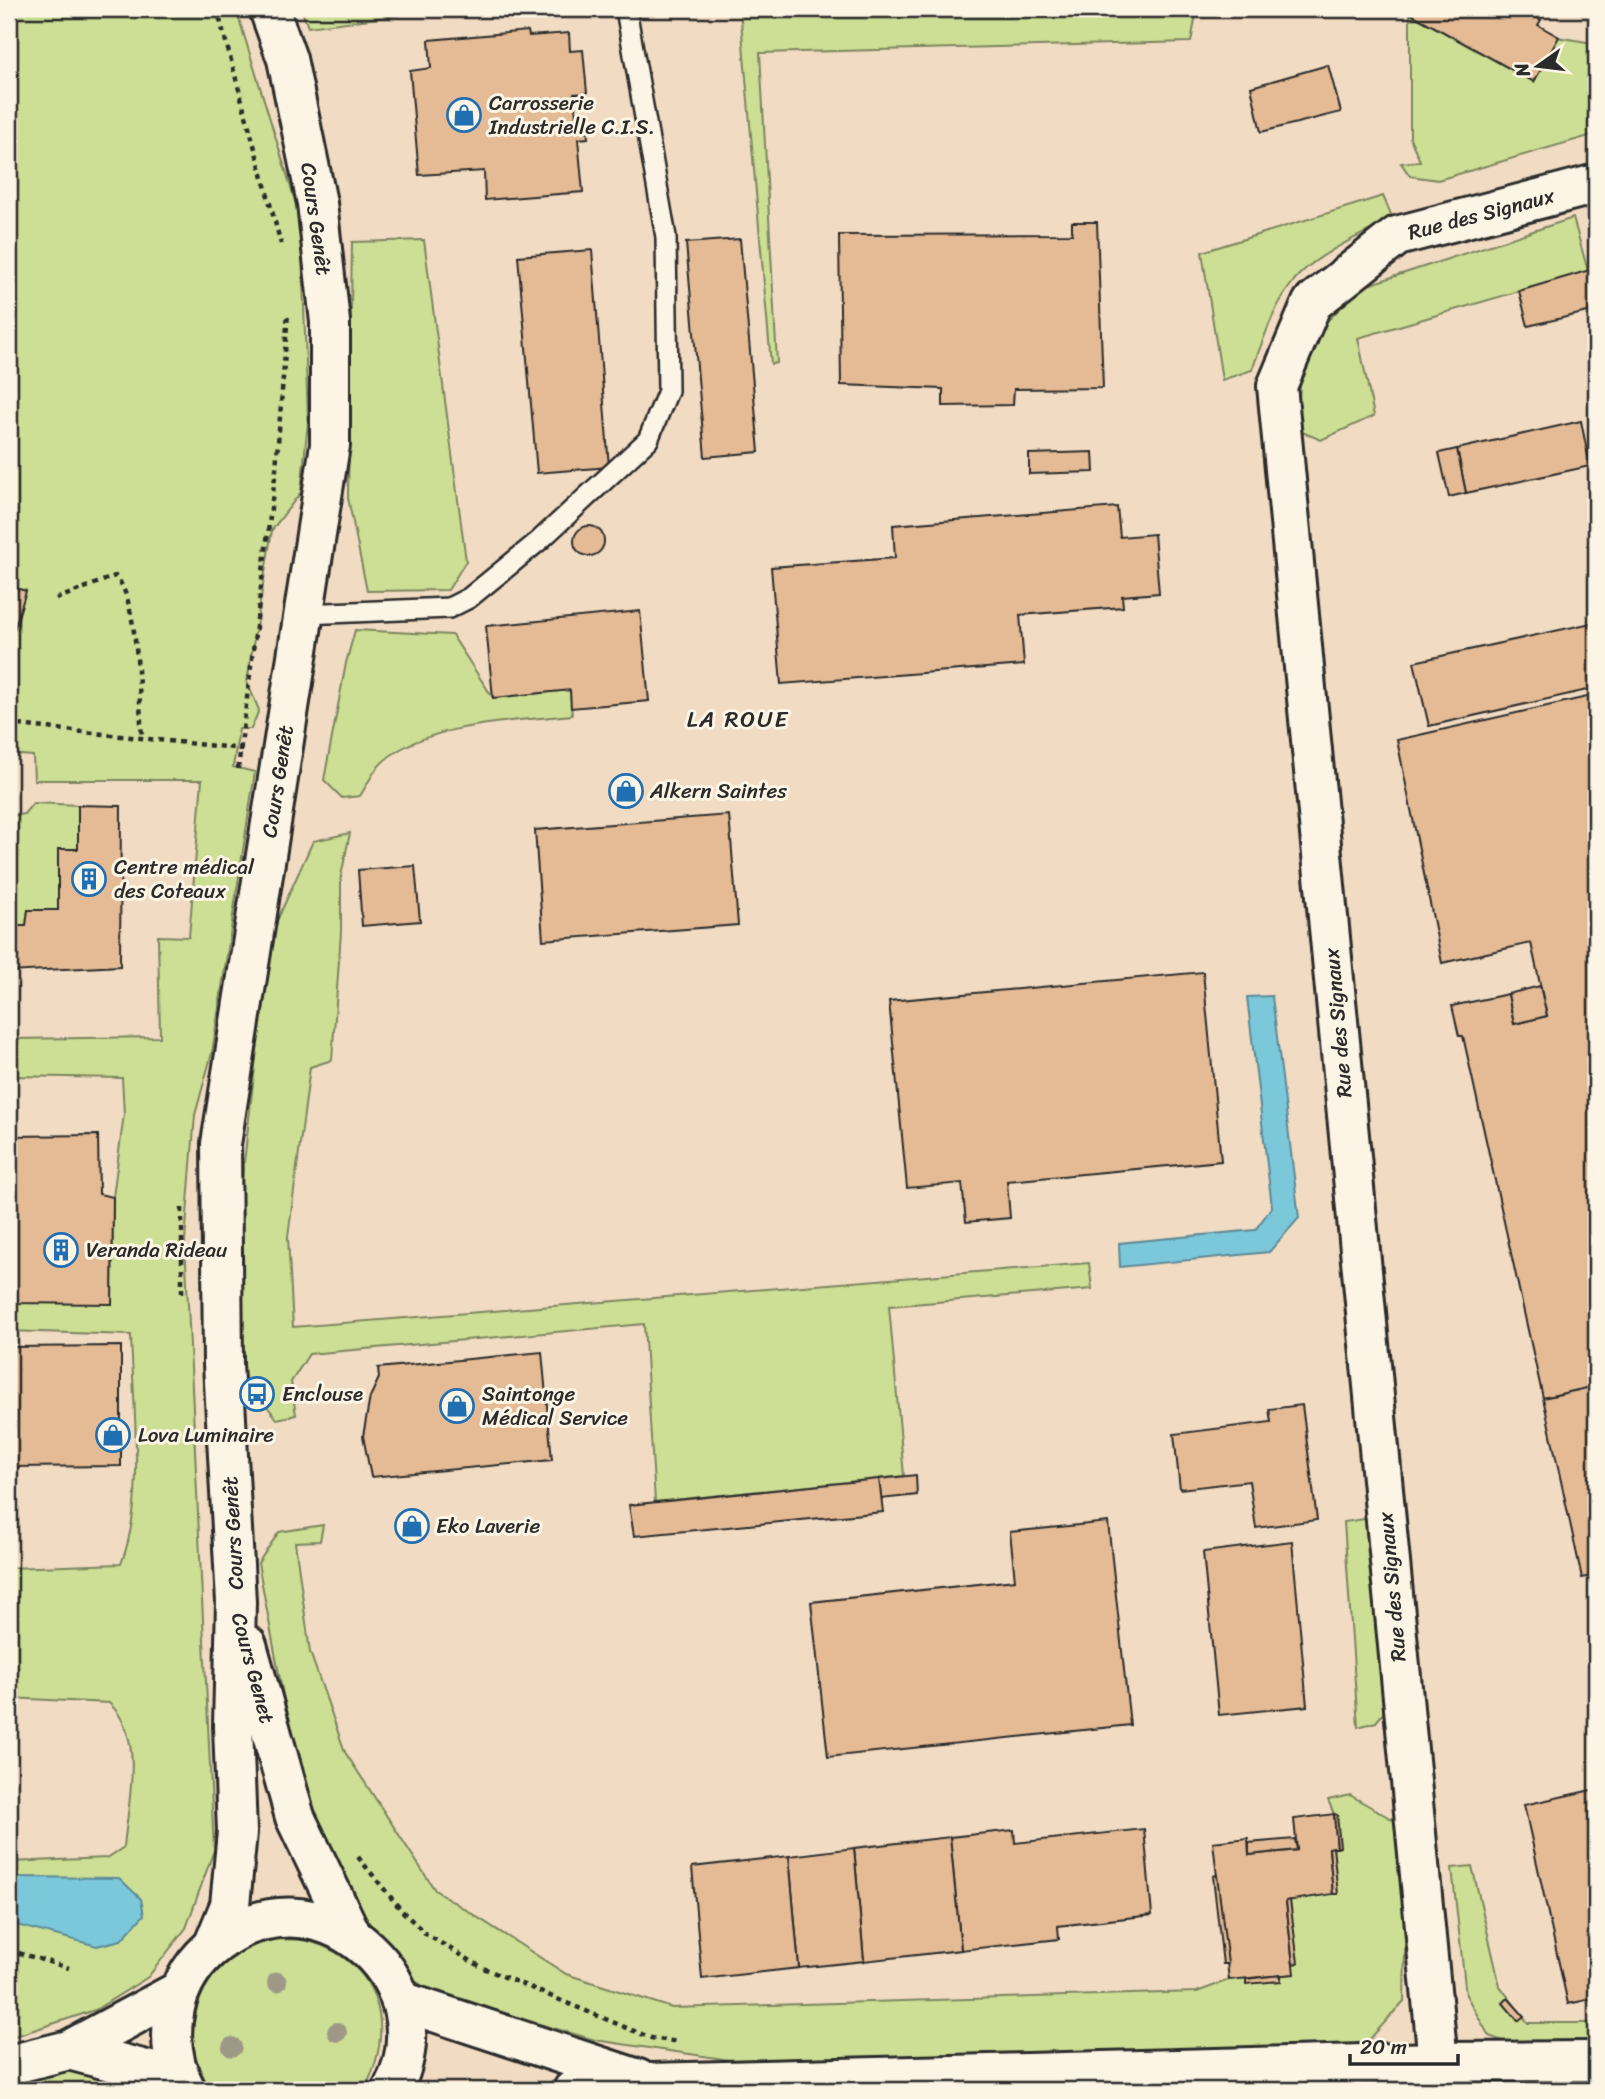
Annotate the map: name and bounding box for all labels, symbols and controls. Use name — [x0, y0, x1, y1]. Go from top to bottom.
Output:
north arrow — [1504, 32, 1574, 102]
text: N — [1504, 59, 1540, 81]
place label: Carrosserie Industrielle C.I.S. — [488, 84, 655, 146]
shop icon: Carrosserie Industrielle C.I.S. — [445, 96, 483, 134]
street label: Cours Genêt — [289, 160, 343, 278]
street label: Rue des Signaux — [1404, 177, 1559, 251]
district label: LA ROUE — [687, 699, 789, 740]
street label: Cours Genêt — [250, 722, 305, 840]
shop icon: Alkern Saintes — [607, 772, 645, 810]
place label: Alkern Saintes — [649, 772, 787, 810]
place label: Centre médical des Coteaux — [114, 848, 255, 910]
building icon: Centre médical des Coteaux — [70, 860, 108, 898]
street label: Rue des Signaux — [1313, 946, 1363, 1099]
building icon: Veranda Rideau — [42, 1231, 80, 1269]
place label: Veranda Rideau — [86, 1231, 228, 1269]
bus stop icon: Enclouse — [238, 1375, 276, 1413]
place label: Enclouse — [282, 1375, 363, 1413]
place label: Saintonge Médical Service — [482, 1375, 628, 1437]
shop icon: Saintonge Médical Service — [438, 1387, 476, 1425]
shop icon: Lova Luminaire — [94, 1416, 132, 1454]
place label: Lova Luminaire — [138, 1416, 274, 1454]
street label: Cours Genêt — [211, 1475, 255, 1591]
shop icon: Eko Laverie — [393, 1507, 431, 1545]
place label: Eko Laverie — [436, 1507, 540, 1545]
street label: Rue des Signaux — [1367, 1510, 1417, 1663]
street label: Cours Genet — [220, 1608, 286, 1728]
scale bar — [1350, 2022, 1458, 2066]
text: 20 m — [1360, 2028, 1407, 2066]

